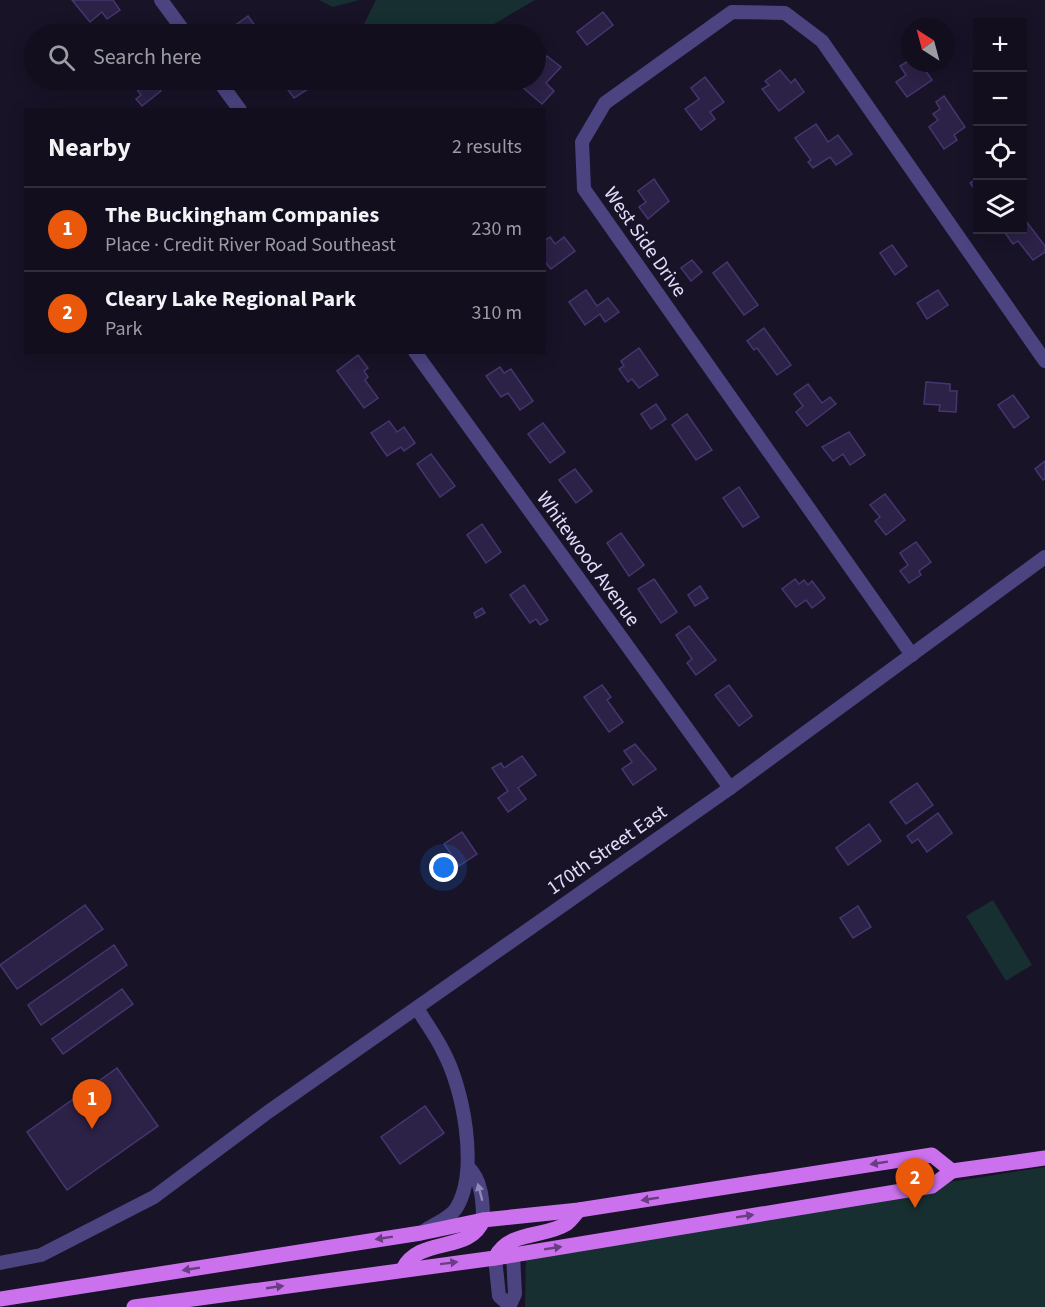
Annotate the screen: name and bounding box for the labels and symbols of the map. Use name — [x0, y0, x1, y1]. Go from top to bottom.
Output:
north arrow — [901, 18, 955, 72]
street label: West Side Drive — [597, 181, 693, 303]
street label: Whitewood Avenue — [529, 486, 647, 632]
street label: 170th Street East — [541, 798, 673, 902]
your location — [429, 853, 458, 882]
pin: 1 — [72, 1080, 112, 1129]
one-way arrow — [869, 1158, 888, 1167]
pin: 2 — [896, 1158, 934, 1208]
one-way arrow — [475, 1183, 484, 1201]
one-way arrow — [640, 1194, 659, 1203]
one-way arrow — [736, 1211, 755, 1220]
one-way arrow — [374, 1234, 393, 1243]
one-way arrow — [544, 1243, 563, 1252]
one-way arrow — [440, 1259, 459, 1268]
one-way arrow — [182, 1264, 201, 1273]
one-way arrow — [266, 1282, 285, 1292]

